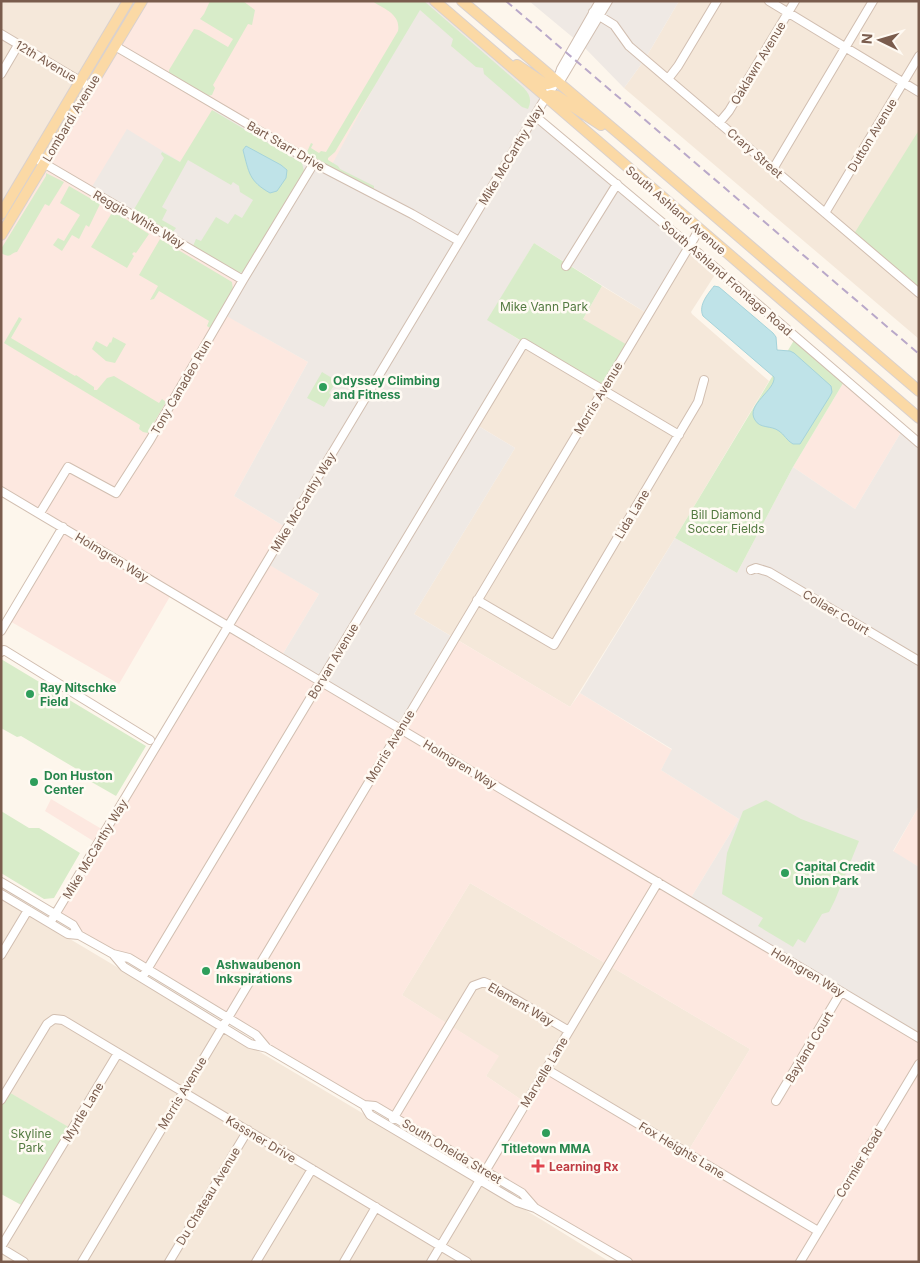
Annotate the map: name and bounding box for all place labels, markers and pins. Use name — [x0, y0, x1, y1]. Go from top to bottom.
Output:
place label: Odyssey Climbing and Fitness — [333, 373, 440, 402]
marker: Odyssey Climbing and Fitness — [317, 381, 329, 393]
place label: Ray Nitschke Field — [40, 680, 116, 709]
marker: Ray Nitschke Field — [24, 688, 36, 700]
place label: Don Huston Center — [44, 768, 113, 797]
marker: Don Huston Center — [28, 776, 40, 788]
place label: Capital Credit Union Park — [795, 859, 876, 888]
marker: Capital Credit Union Park — [779, 867, 791, 879]
place label: Ashwaubenon Inkspirations — [216, 957, 301, 986]
marker: Ashwaubenon Inkspirations — [200, 965, 212, 977]
marker: Titletown MMA — [540, 1127, 552, 1139]
place label: Titletown MMA — [501, 1141, 591, 1156]
marker: Learning Rx — [531, 1159, 545, 1173]
place label: Learning Rx — [549, 1159, 618, 1174]

